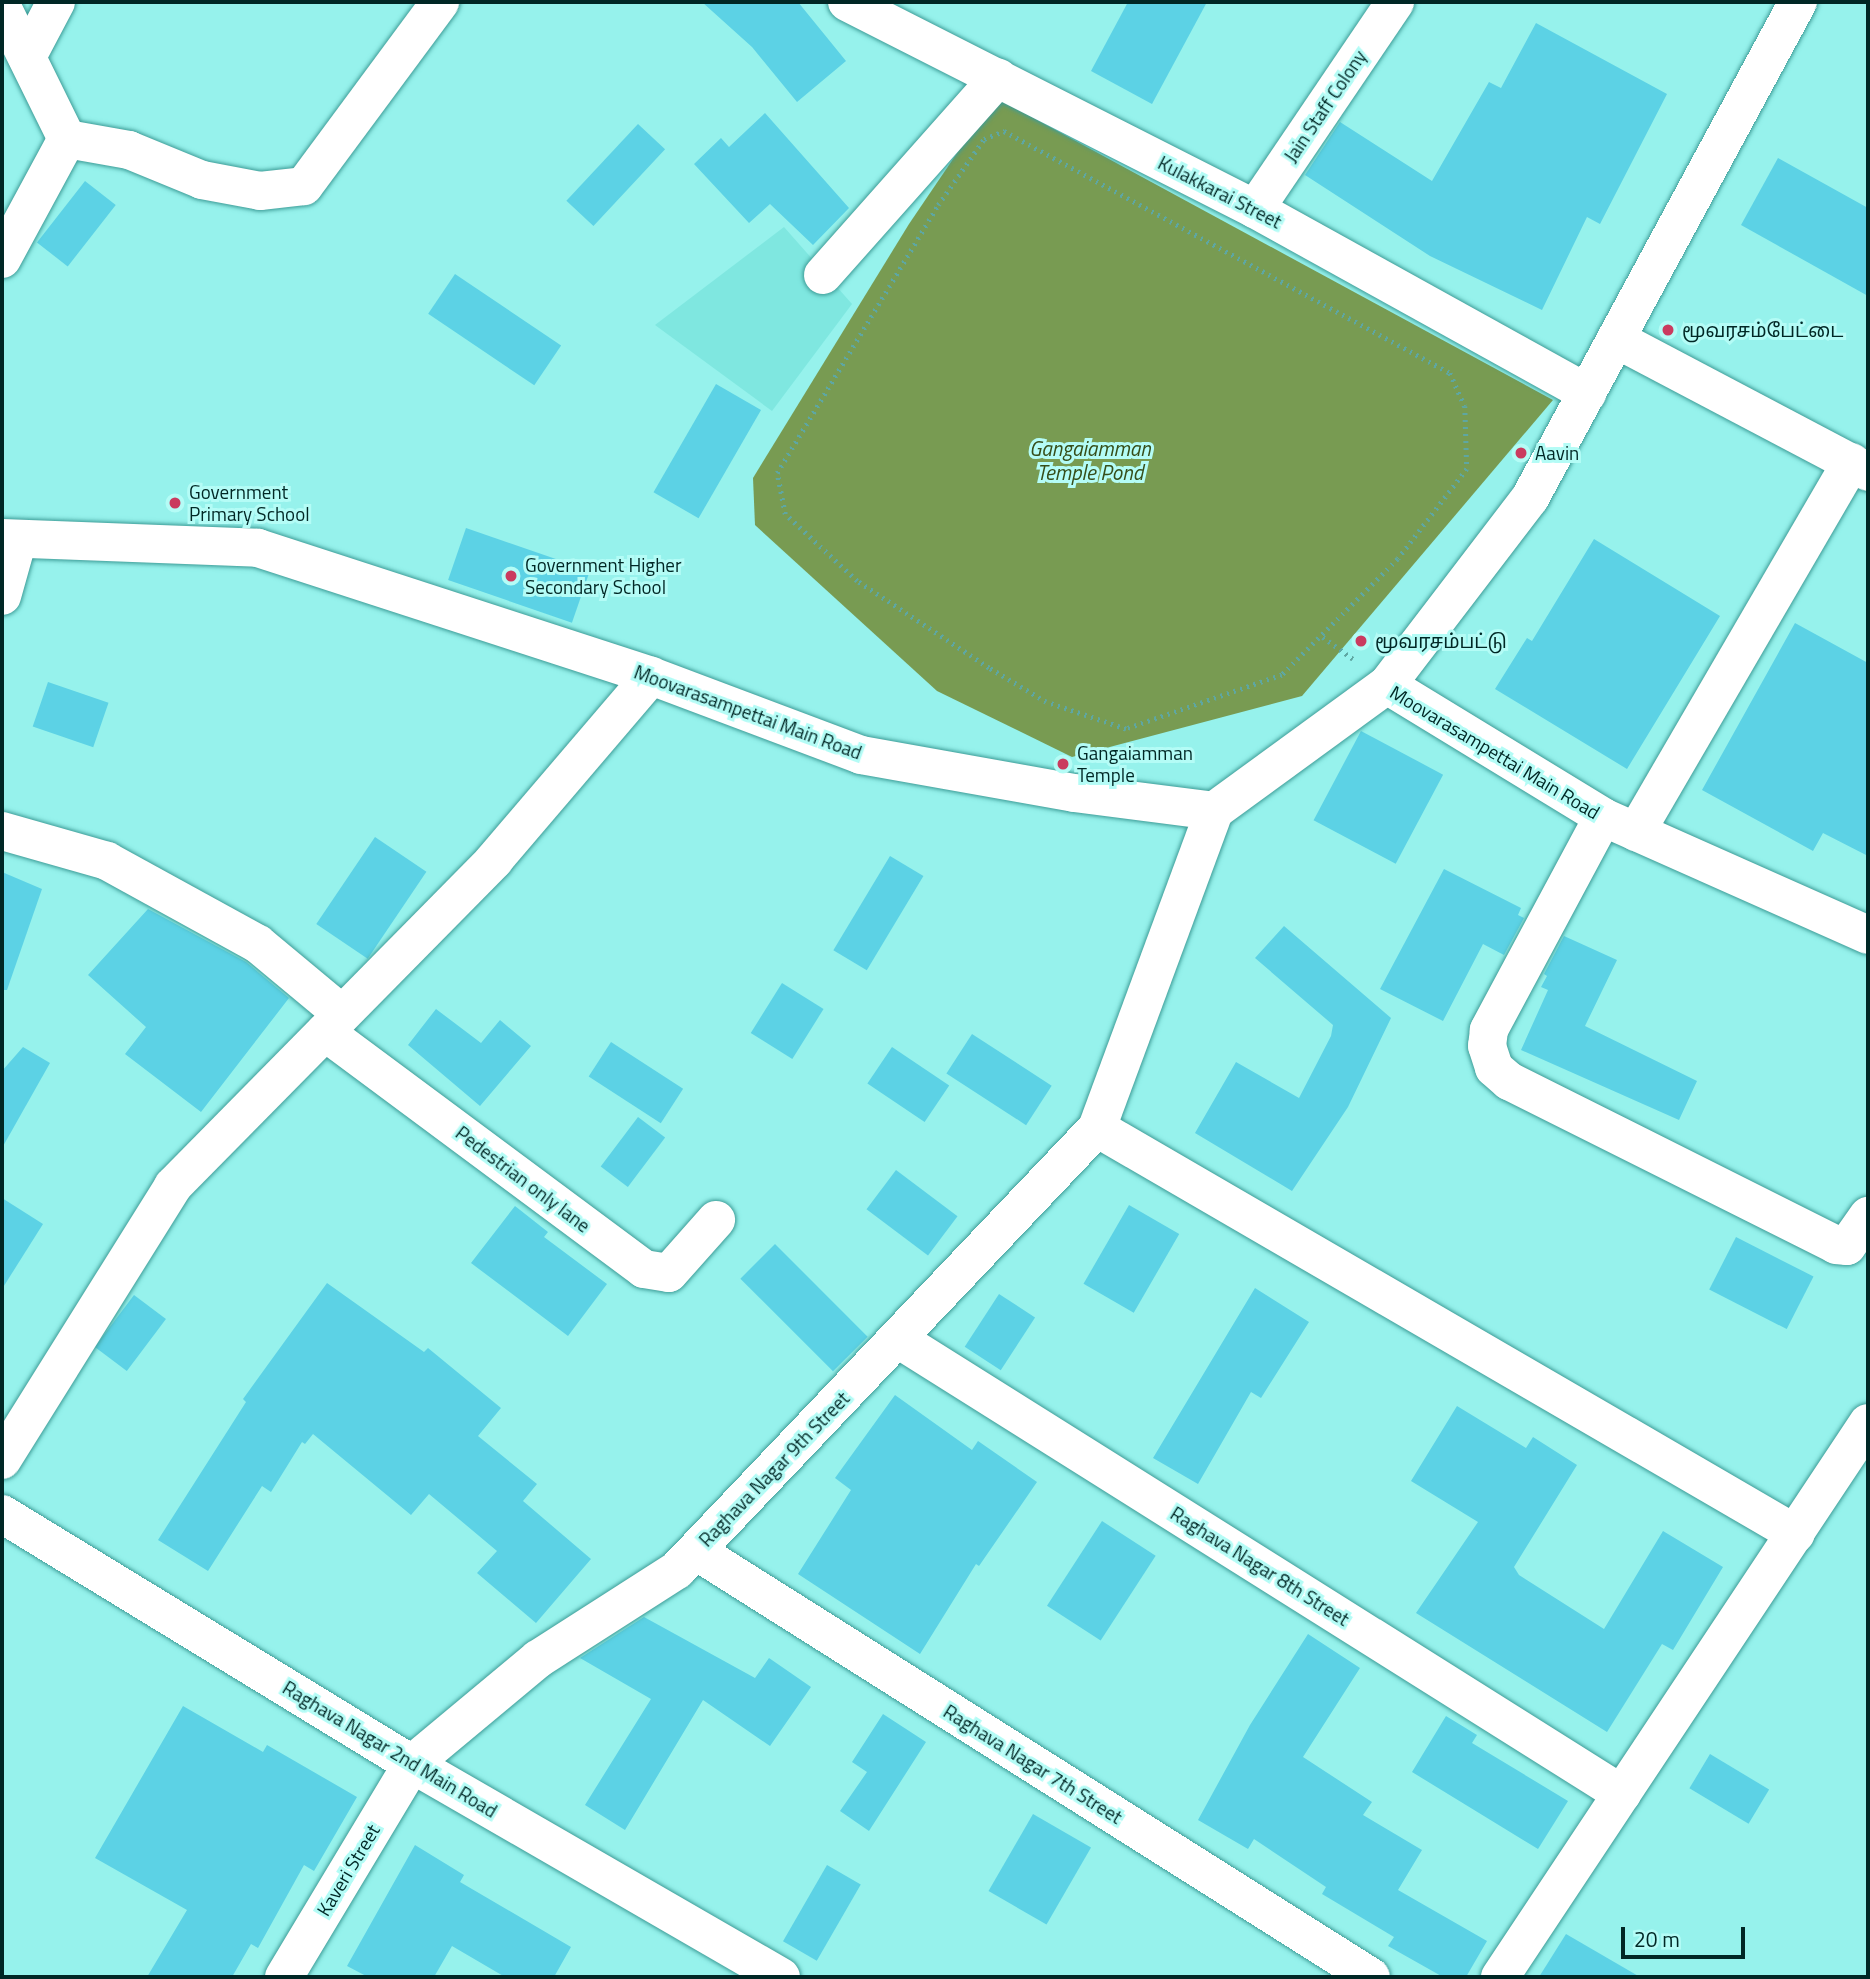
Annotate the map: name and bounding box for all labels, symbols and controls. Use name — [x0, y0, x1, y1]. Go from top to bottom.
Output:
street label: Jain Staff Colony — [1279, 46, 1371, 166]
street label: Kulakkarai Street — [1154, 151, 1286, 233]
place label: மூவரசம்பேட்டை — [1682, 319, 1843, 341]
marker: மூவரசம்பேட்டை — [1660, 322, 1676, 338]
water label: Gangaiamman Temple Pond — [1029, 435, 1151, 485]
place label: Aavin — [1535, 442, 1579, 464]
marker: Aavin — [1513, 445, 1529, 461]
place label: Government Primary School — [189, 481, 310, 525]
marker: Government Primary School — [167, 495, 183, 511]
place label: Government Higher Secondary School — [525, 554, 682, 598]
marker: Government Higher Secondary School — [503, 568, 519, 584]
place label: மூவரசம்பட்டு — [1375, 630, 1507, 652]
marker: மூவரசம்பட்டு — [1353, 633, 1369, 649]
street label: Moovarasampettai Main Road — [631, 660, 865, 764]
street label: Moovarasampettai Main Road — [1386, 680, 1604, 824]
place label: Gangaiamman Temple — [1077, 742, 1193, 786]
marker: Gangaiamman Temple — [1055, 756, 1071, 772]
street label: Pedestrian only lane — [451, 1121, 595, 1237]
street label: Raghava Nagar 9th Street — [694, 1387, 854, 1551]
street label: Raghava Nagar 8th Street — [1166, 1502, 1354, 1630]
street label: Raghava Nagar 2nd Main Road — [279, 1676, 501, 1822]
street label: Raghava Nagar 7th Street — [939, 1700, 1127, 1828]
street label: Kaveri Street — [312, 1820, 384, 1920]
scale bar — [1625, 1912, 1749, 1956]
text: 20 m — [1634, 1923, 1680, 1955]

